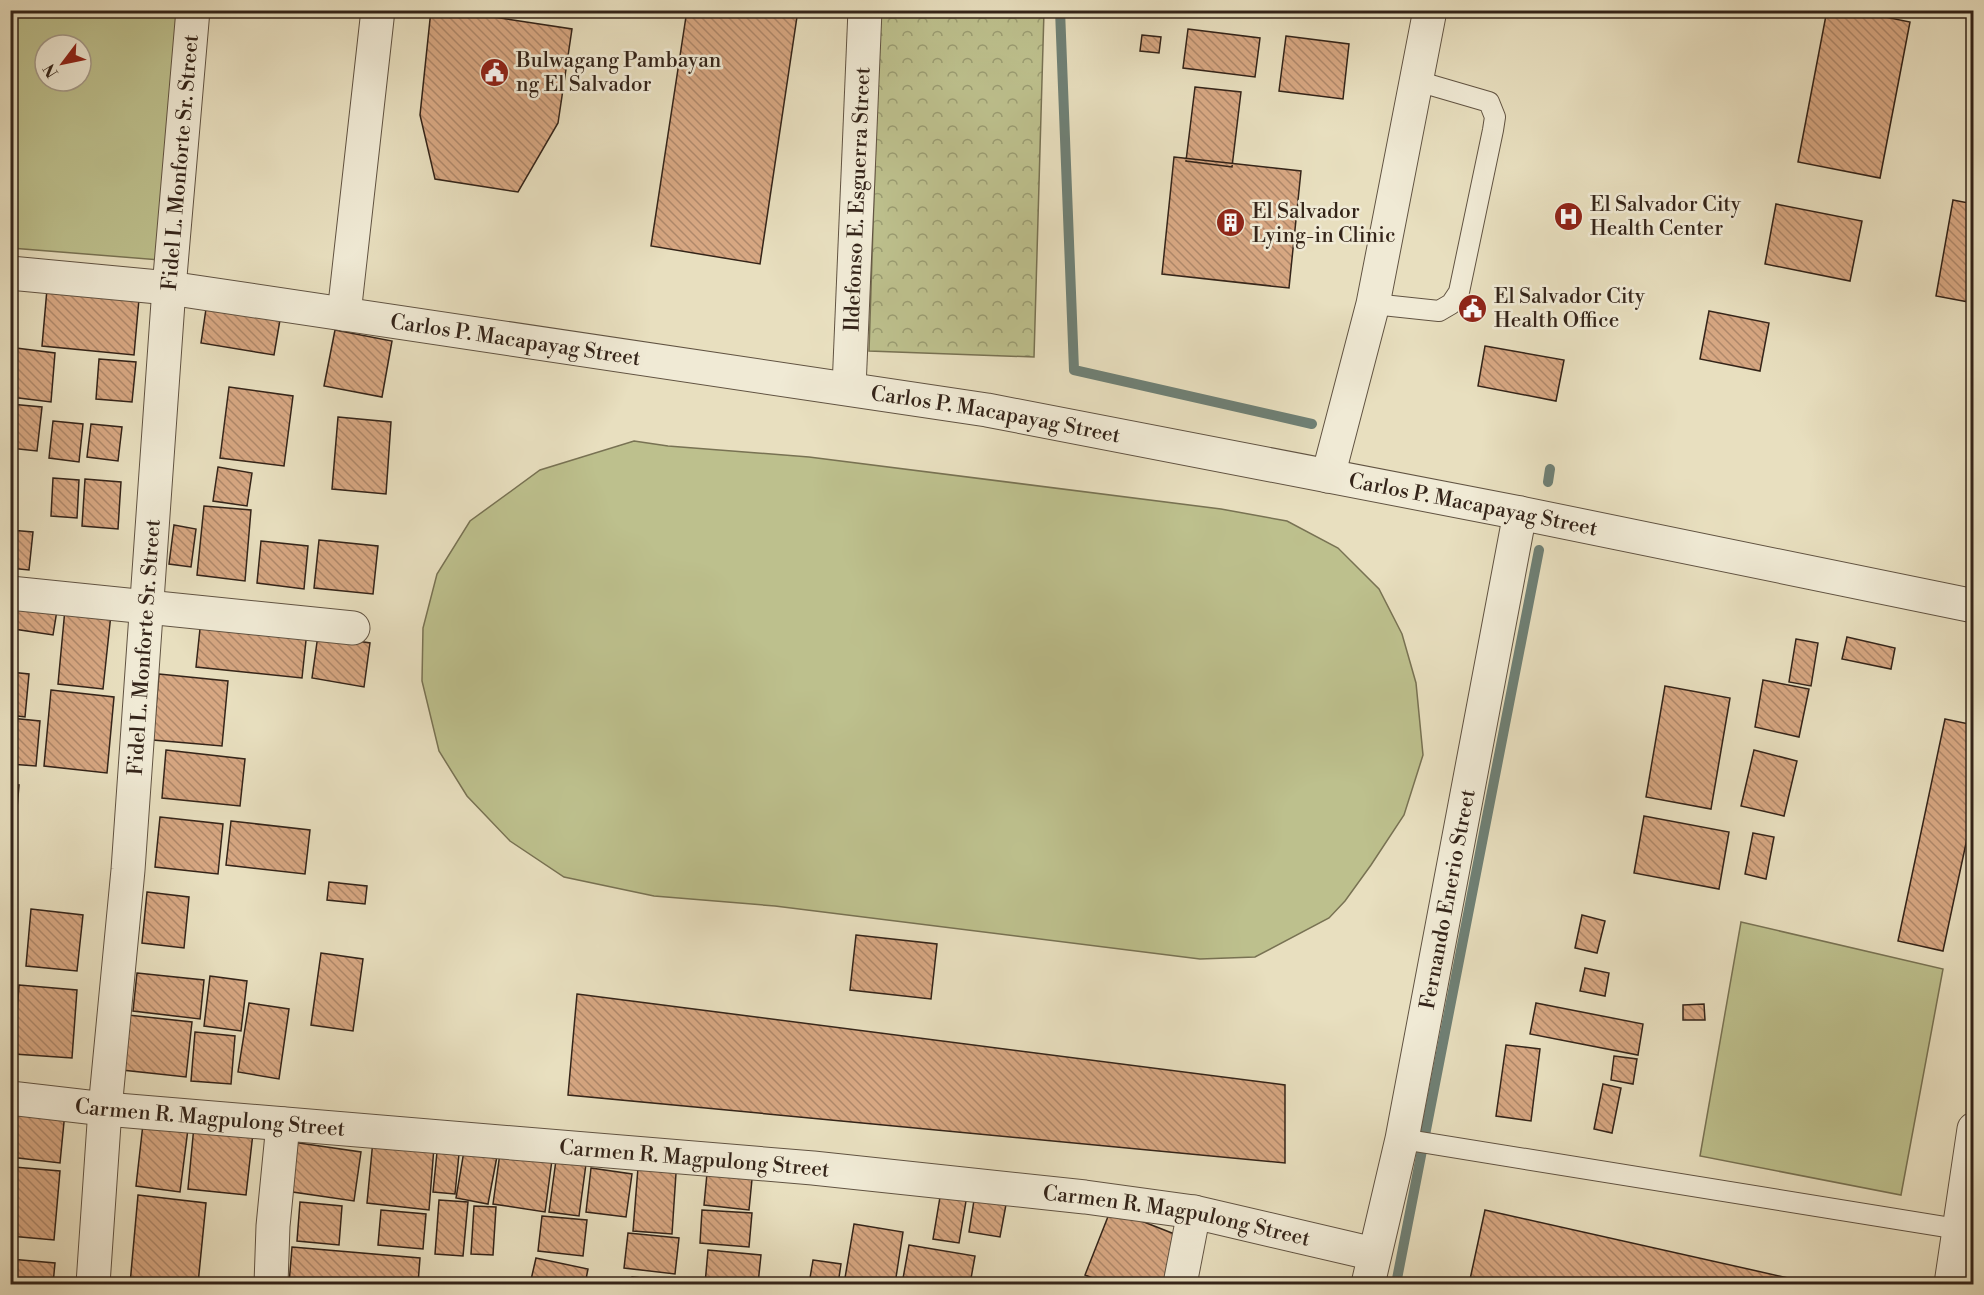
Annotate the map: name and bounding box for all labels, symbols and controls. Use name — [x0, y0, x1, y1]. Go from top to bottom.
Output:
north arrow — [33, 33, 93, 93]
street label: Fidel L. Monforte Sr. Street — [157, 33, 205, 292]
place label: Bulwagang Pambayan ng El Salvador — [515, 48, 722, 98]
public building icon: Bulwagang Pambayan ng El Salvador — [479, 56, 511, 88]
text: N — [39, 59, 63, 81]
street label: Ildefonso E. Esguerra Street — [839, 66, 877, 332]
place label: El Salvador City Health Center — [1590, 192, 1742, 242]
place label: El Salvador Lying-in Clinic — [1252, 199, 1396, 249]
hospital icon: El Salvador City Health Center — [1553, 200, 1585, 232]
building icon: El Salvador Lying-in Clinic — [1215, 207, 1247, 239]
place label: El Salvador City Health Office — [1494, 284, 1646, 334]
public building icon: El Salvador City Health Office — [1457, 292, 1489, 324]
street label: Carlos P. Macapayag Street — [388, 309, 643, 372]
street label: Carlos P. Macapayag Street — [869, 381, 1123, 450]
street label: Carlos P. Macapayag Street — [1346, 468, 1600, 543]
street label: Fidel L. Monforte Sr. Street — [123, 518, 167, 776]
street label: Fernando Enerio Street — [1415, 787, 1482, 1012]
street label: Carmen R. Magpulong Street — [73, 1094, 347, 1143]
street label: Carmen R. Magpulong Street — [558, 1135, 831, 1184]
street label: Carmen R. Magpulong Street — [1042, 1181, 1313, 1253]

